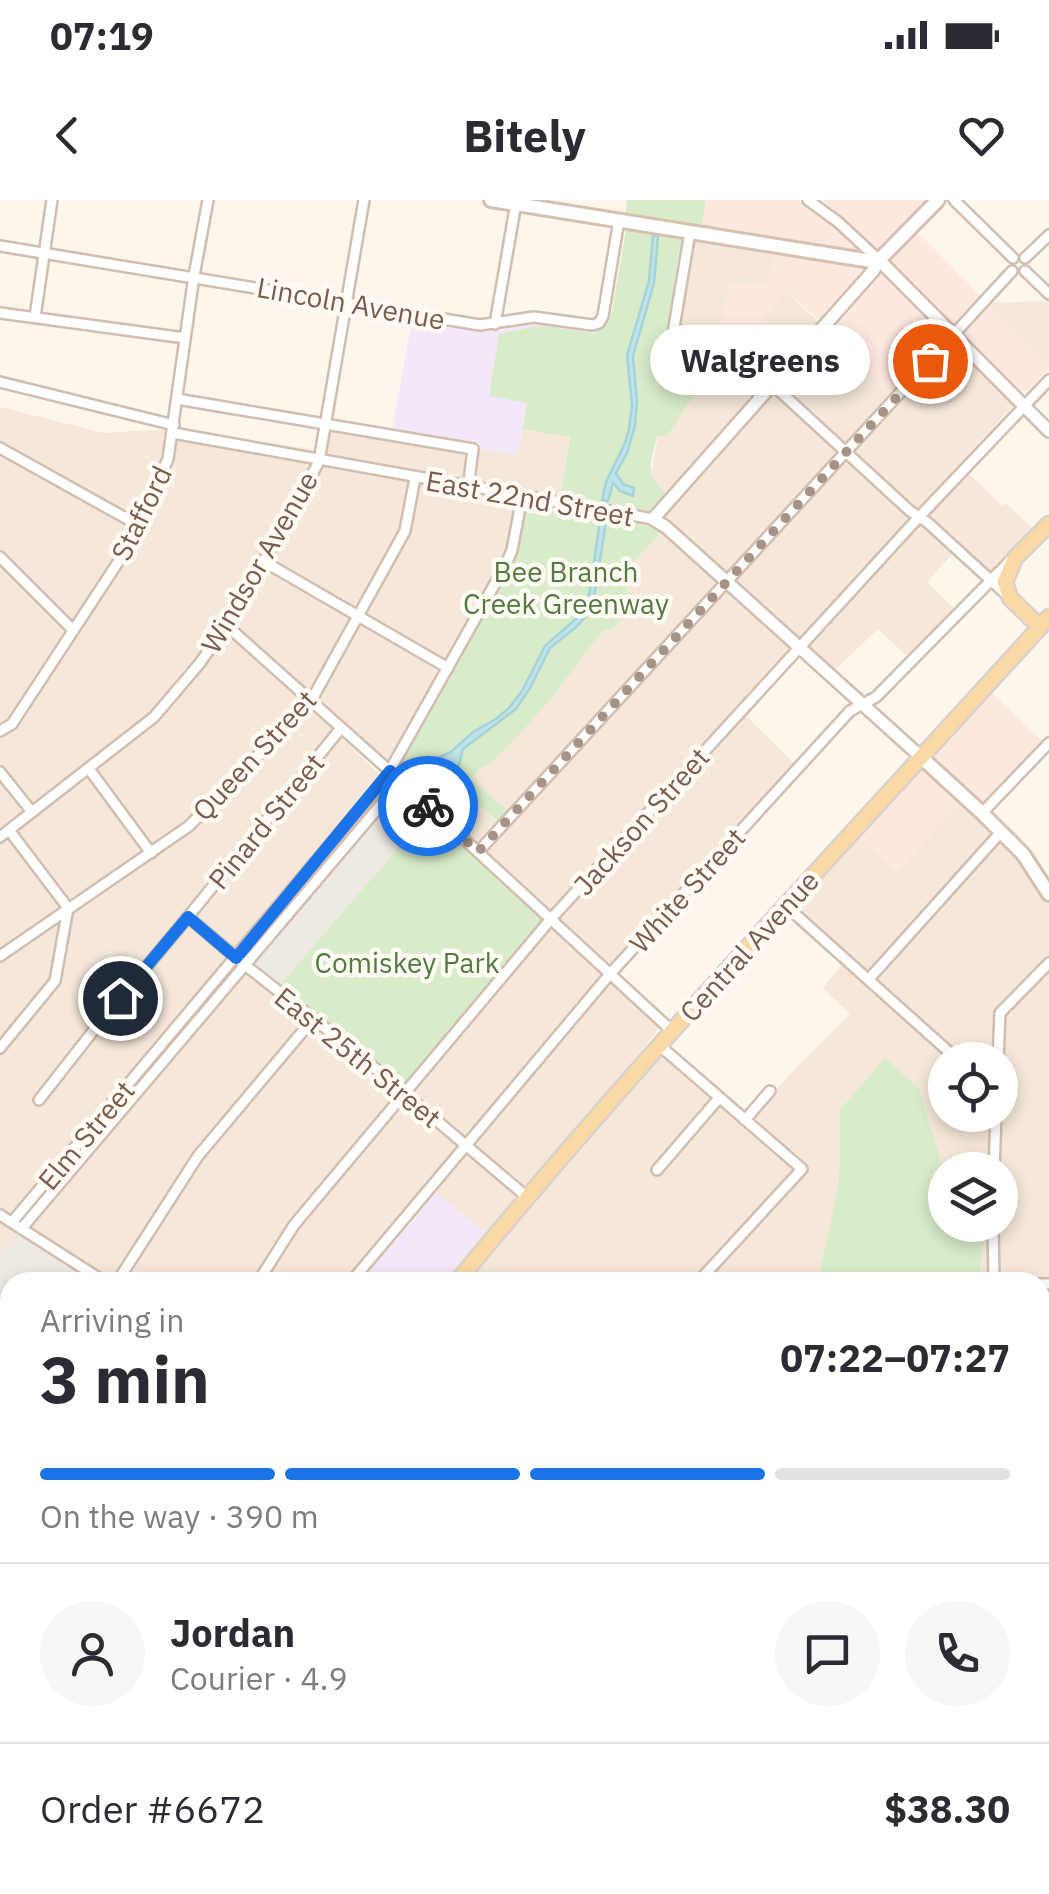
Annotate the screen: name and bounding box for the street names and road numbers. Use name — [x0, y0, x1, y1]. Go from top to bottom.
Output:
street label: Lincoln Avenue — [254, 268, 448, 338]
street label: Stafford — [102, 459, 180, 567]
street label: East 22nd Street — [423, 462, 637, 534]
street label: Windsor Avenue — [192, 465, 326, 659]
street label: Queen Street — [184, 682, 324, 828]
street label: Jackson Street — [565, 739, 717, 903]
street label: Pinard Street — [200, 745, 332, 897]
street label: White Street — [621, 820, 753, 960]
street label: Central Avenue — [671, 863, 827, 1029]
street label: East 25th Street — [267, 978, 449, 1136]
street label: Elm Street — [29, 1073, 143, 1197]

